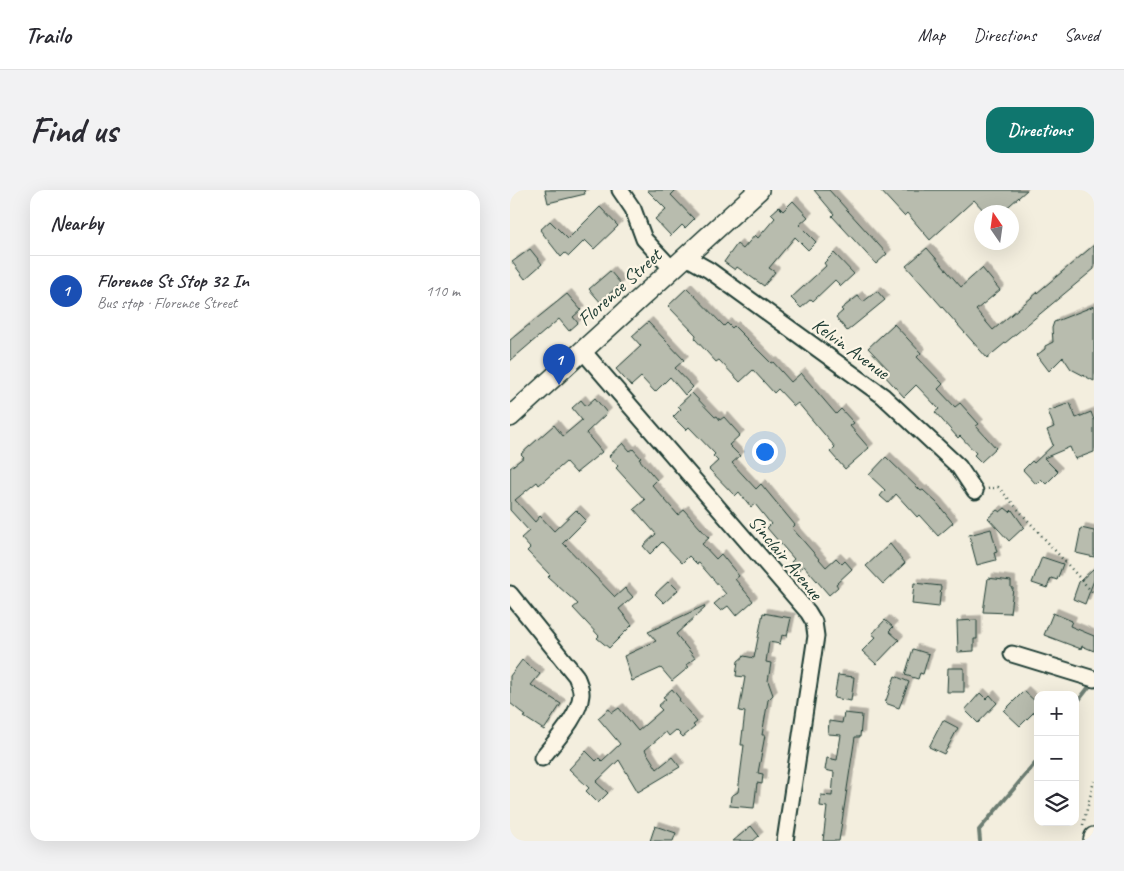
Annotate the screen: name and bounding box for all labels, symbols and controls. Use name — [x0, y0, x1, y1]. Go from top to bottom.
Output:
text: Trailo — [25, 20, 71, 50]
text: Map — [918, 24, 945, 46]
text: Directions — [973, 24, 1036, 46]
text: Saved — [1064, 24, 1099, 46]
button: Directions — [986, 107, 1094, 153]
text: Find us — [30, 108, 117, 153]
north arrow — [974, 205, 1019, 250]
text: Nearby — [50, 210, 103, 236]
street label: Florence Street — [572, 242, 668, 332]
text: Florence St Stop 32 In — [97, 269, 249, 293]
text: 1 — [62, 281, 70, 301]
text: 110 m — [426, 281, 460, 301]
text: Bus stop · Florence Street — [97, 293, 237, 313]
street label: Kelvin Avenue — [807, 312, 895, 386]
pin: 1 — [543, 344, 575, 385]
your location — [752, 439, 778, 465]
street label: Sinclair Avenue — [743, 510, 829, 606]
map controls — [1034, 691, 1079, 826]
button: + — [1034, 691, 1079, 736]
button: − — [1034, 736, 1079, 781]
button: layers — [1034, 781, 1079, 826]

